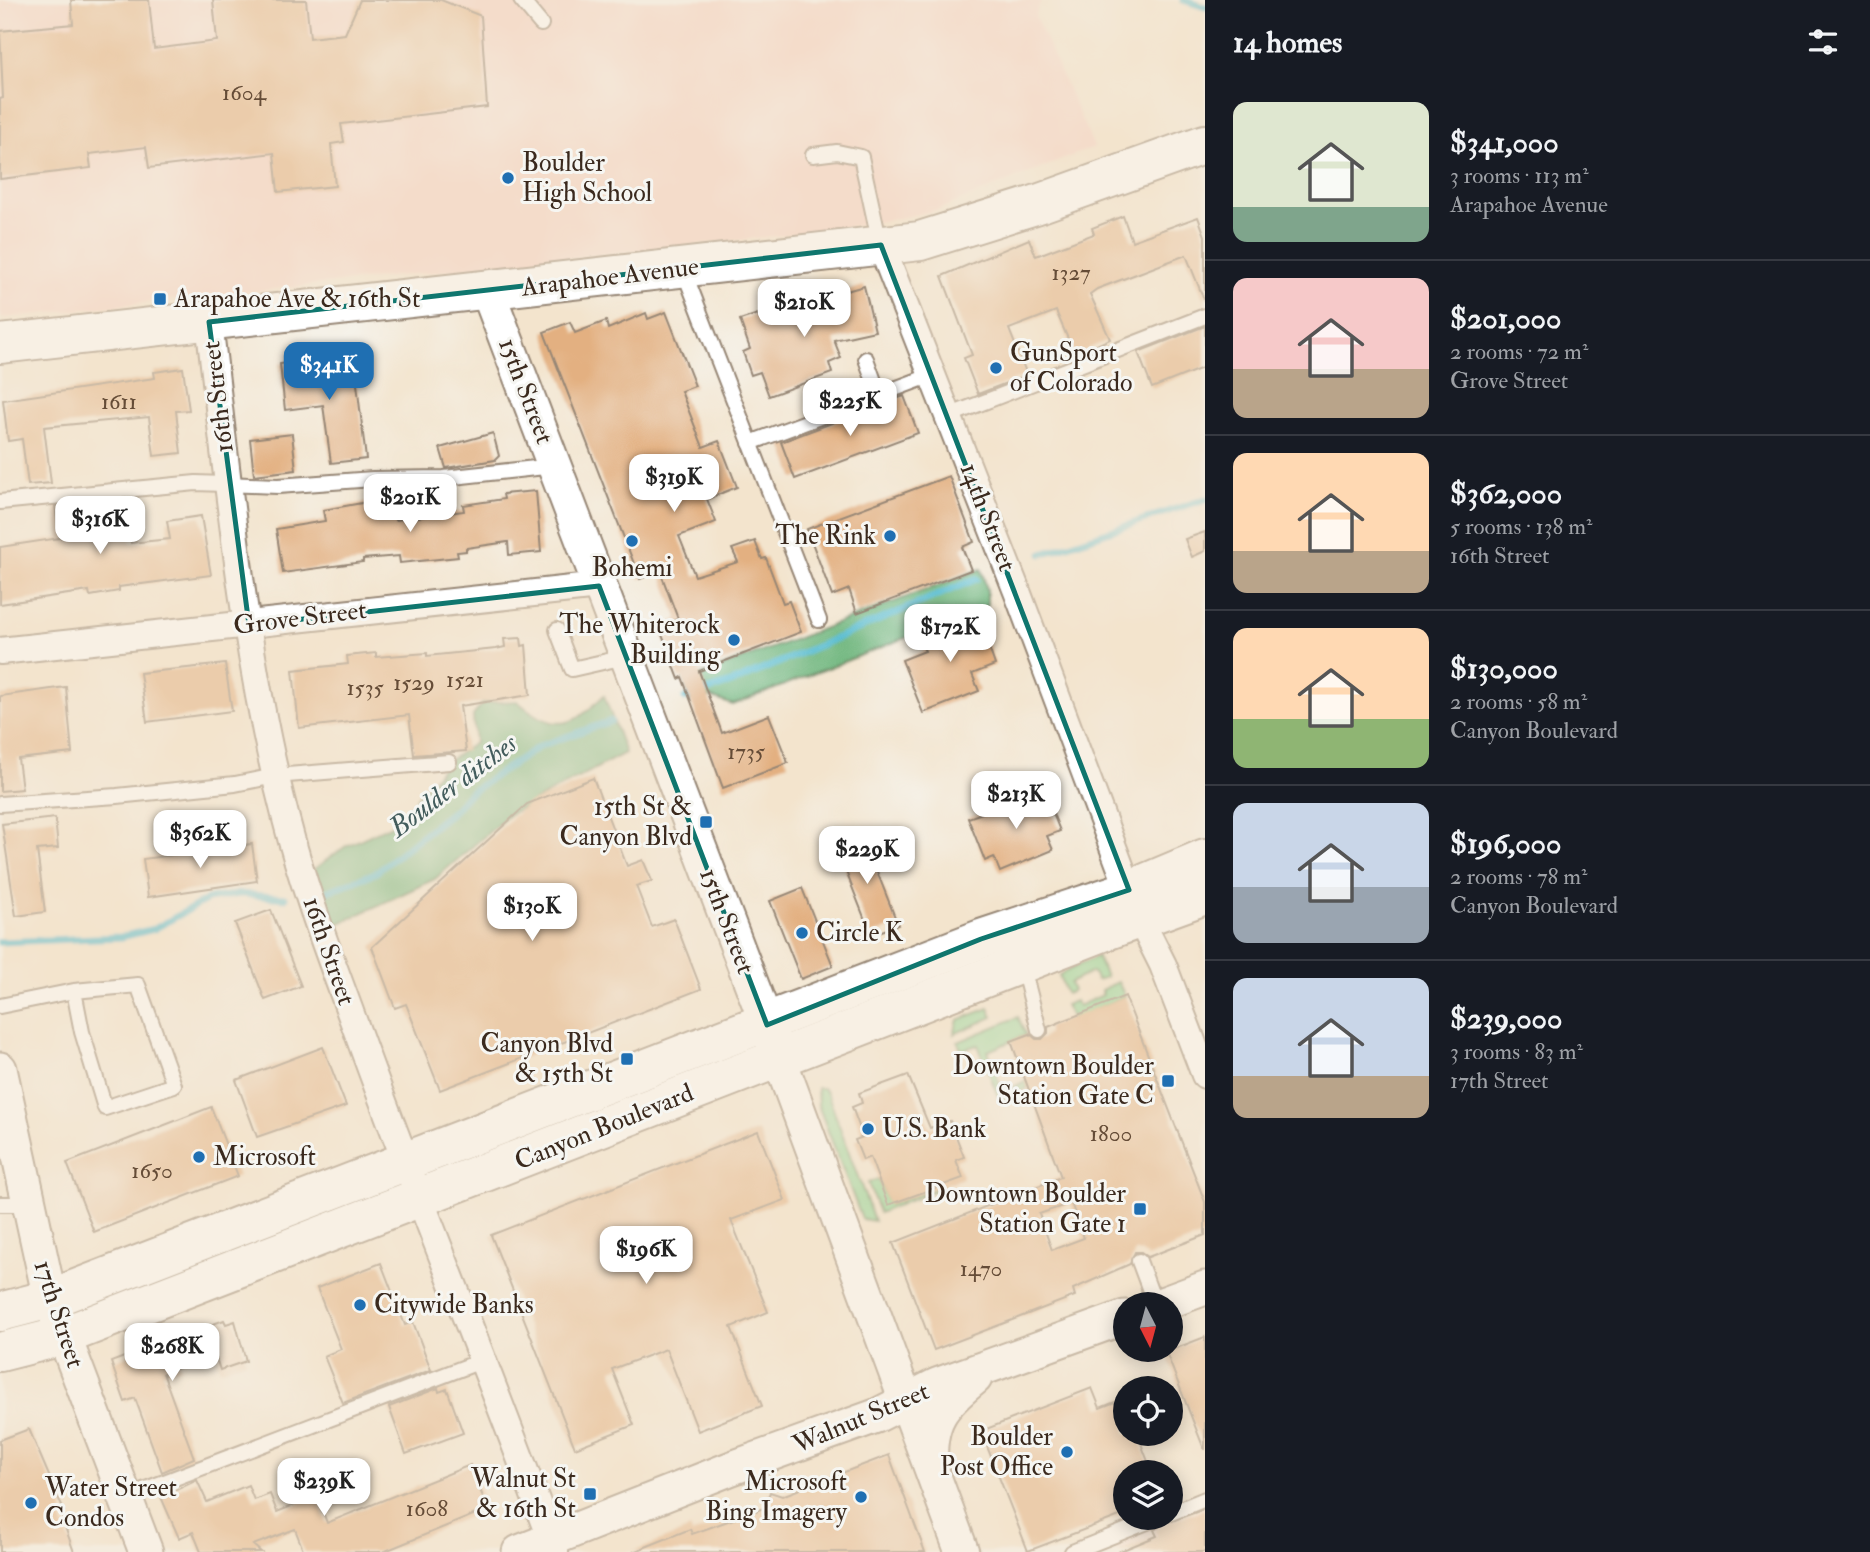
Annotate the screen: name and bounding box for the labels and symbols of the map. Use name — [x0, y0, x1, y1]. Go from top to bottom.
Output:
house number: 1604 — [222, 78, 268, 107]
place label: Boulder High School — [522, 147, 653, 209]
marker: Boulder High School — [500, 170, 516, 186]
street label: Arapahoe Avenue — [518, 250, 701, 305]
house number: 1327 — [1051, 258, 1091, 287]
pin: $210K — [755, 280, 853, 339]
place label: Arapahoe Ave & 16th St — [173, 283, 420, 316]
marker: Arapahoe Ave & 16th St — [152, 291, 168, 307]
street label: 15th Street — [491, 334, 561, 448]
place label: GunSport of Colorado — [1010, 337, 1133, 399]
street label: 16th Street — [195, 339, 241, 455]
pin: $341K — [280, 342, 378, 402]
marker: GunSport of Colorado — [988, 360, 1004, 376]
pin: $225K — [801, 378, 899, 438]
house number: 1611 — [101, 387, 137, 416]
pin: $319K — [625, 454, 723, 514]
street label: 14th Street — [953, 458, 1023, 576]
pin: $201K — [361, 475, 459, 534]
pin: $316K — [51, 496, 149, 556]
place label: The Rink — [775, 520, 877, 552]
marker: The Rink — [882, 528, 898, 544]
marker: Bohemi — [624, 533, 640, 549]
place label: Bohemi — [591, 552, 673, 584]
street label: Grove Street — [232, 594, 368, 642]
pin: $172K — [901, 604, 999, 664]
place label: The Whiterock Building — [559, 609, 721, 671]
marker: The Whiterock Building — [726, 632, 742, 648]
house number: 1521 — [446, 665, 484, 694]
house number: 1529 — [393, 668, 435, 697]
house number: 1535 — [346, 673, 384, 702]
water label: Boulder ditches — [380, 726, 525, 847]
house number: 1735 — [727, 737, 765, 766]
pin: $213K — [967, 772, 1065, 831]
place label: 15th St & Canyon Blvd — [559, 791, 692, 853]
pin: $362K — [151, 810, 249, 870]
marker: 15th St & Canyon Blvd — [698, 814, 714, 830]
pin: $229K — [818, 826, 916, 886]
street label: 15th Street — [692, 864, 762, 978]
pin: $130K — [483, 884, 581, 943]
street label: 16th Street — [296, 893, 362, 1009]
place label: Circle K — [816, 917, 904, 949]
marker: Circle K — [794, 925, 810, 941]
place label: Canyon Blvd & 15th St — [480, 1028, 613, 1090]
place label: Downtown Boulder Station Gate C — [953, 1050, 1154, 1112]
marker: Canyon Blvd & 15th St — [619, 1051, 635, 1067]
marker: Downtown Boulder Station Gate C — [1160, 1073, 1176, 1089]
street label: Canyon Boulevard — [510, 1077, 698, 1177]
place label: U.S. Bank — [882, 1113, 987, 1145]
house number: 1800 — [1090, 1119, 1132, 1148]
marker: U.S. Bank — [860, 1121, 876, 1137]
place label: Microsoft — [213, 1141, 316, 1173]
marker: Microsoft — [191, 1149, 207, 1165]
house number: 1650 — [131, 1156, 173, 1185]
place label: Downtown Boulder Station Gate 1 — [925, 1178, 1126, 1240]
marker: Downtown Boulder Station Gate 1 — [1132, 1201, 1148, 1217]
pin: $196K — [597, 1226, 695, 1286]
house number: 1470 — [960, 1254, 1002, 1283]
street label: 17th Street — [27, 1256, 91, 1372]
place label: Citywide Banks — [374, 1289, 534, 1321]
north arrow — [1113, 1292, 1183, 1362]
marker: Citywide Banks — [352, 1297, 368, 1313]
pin: $268K — [123, 1324, 221, 1383]
street label: Walnut Street — [787, 1375, 934, 1461]
place label: Boulder Post Office — [940, 1421, 1053, 1483]
marker: Boulder Post Office — [1059, 1444, 1075, 1460]
pin: $239K — [275, 1458, 373, 1518]
place label: Walnut St & 16th St — [470, 1463, 576, 1525]
place label: Microsoft Bing Imagery — [705, 1466, 848, 1528]
place label: Water Street Condos — [44, 1472, 177, 1534]
marker: Walnut St & 16th St — [582, 1486, 598, 1502]
marker: Microsoft Bing Imagery — [853, 1489, 869, 1505]
house number: 1608 — [406, 1494, 448, 1523]
marker: Water Street Condos — [23, 1495, 39, 1511]

